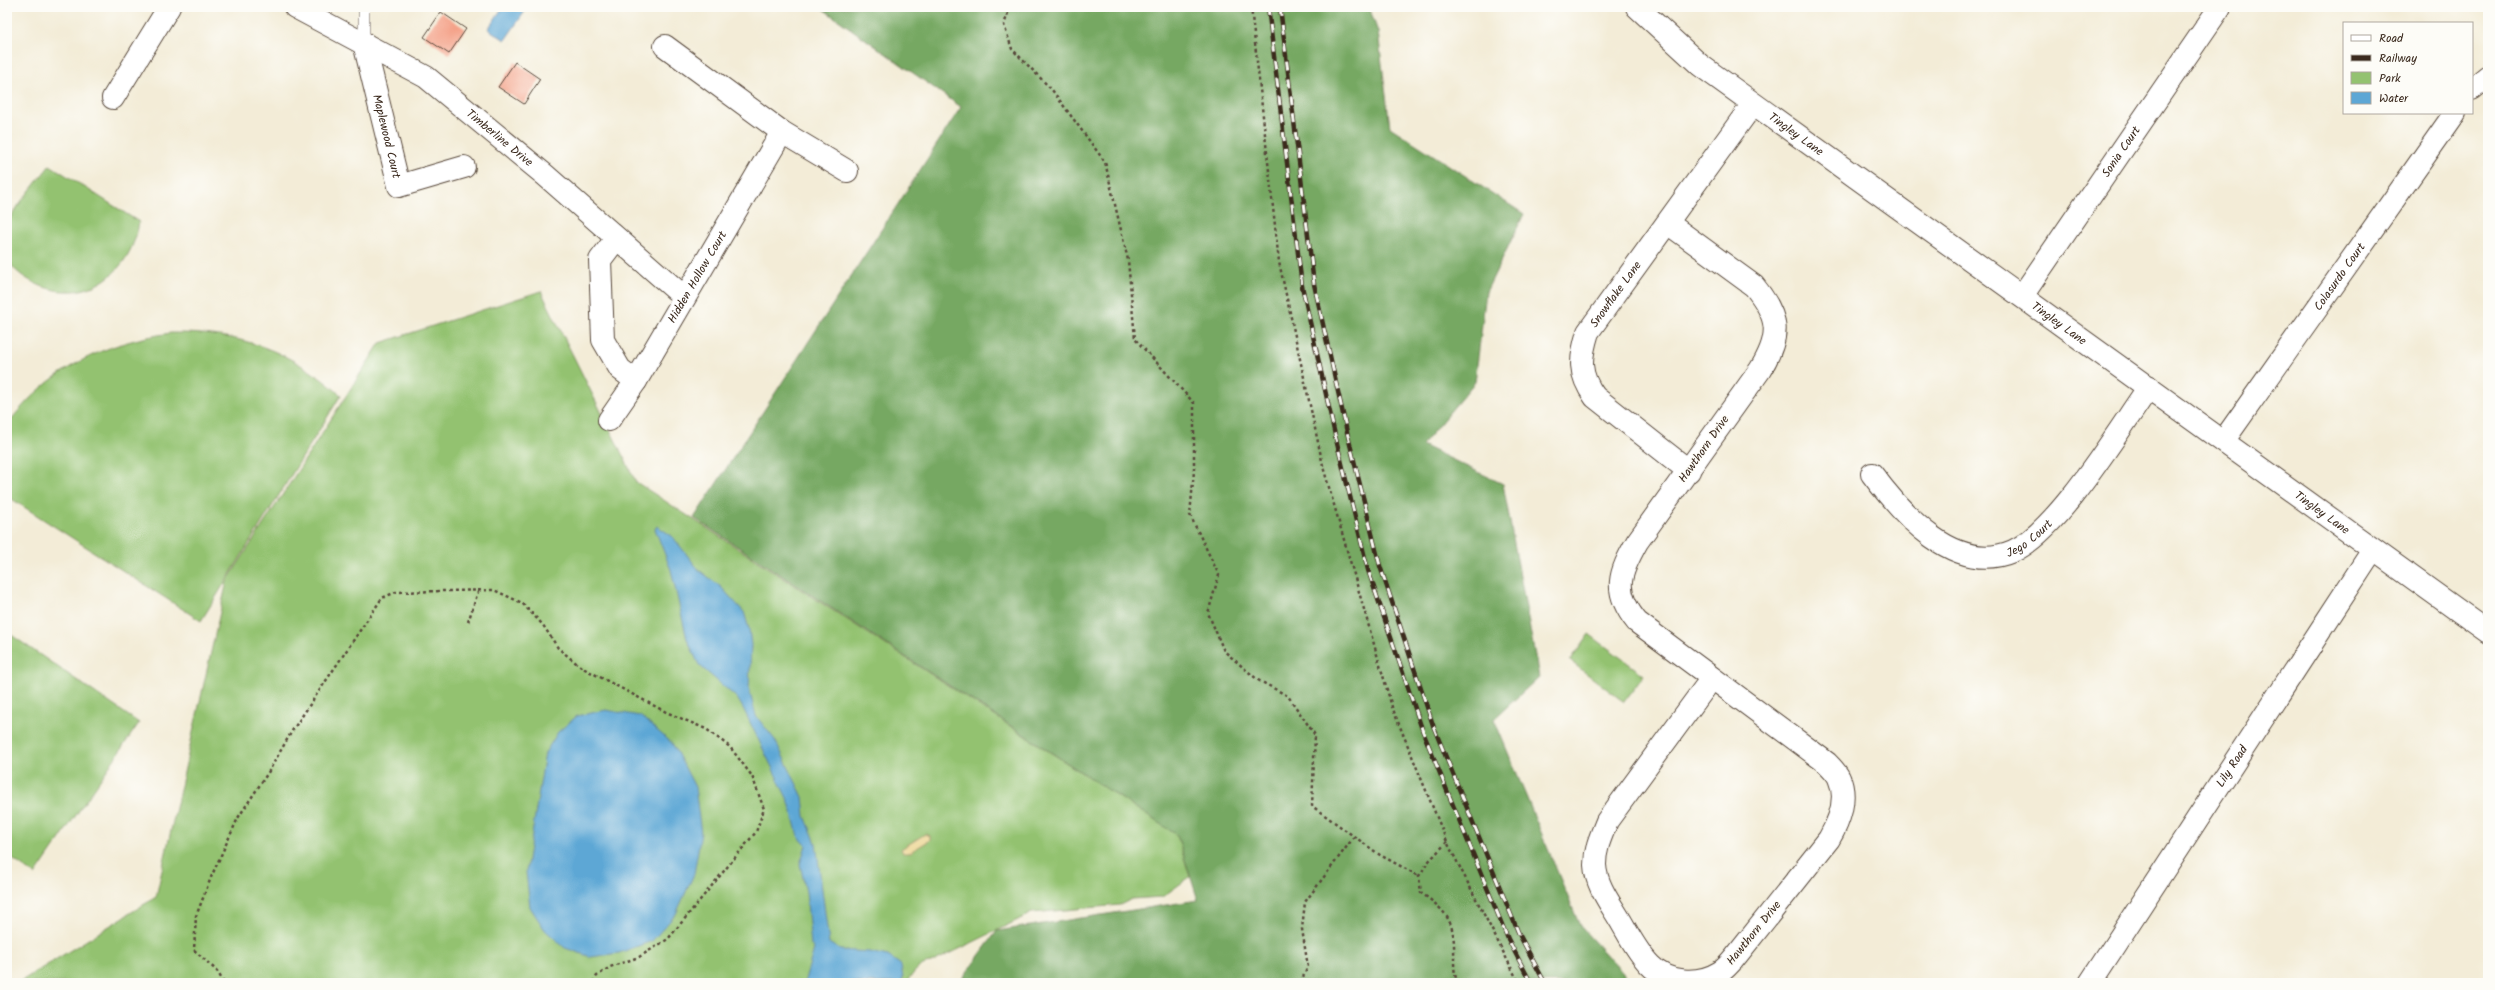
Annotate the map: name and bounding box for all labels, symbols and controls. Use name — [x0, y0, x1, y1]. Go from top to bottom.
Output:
legend — [2343, 22, 2473, 114]
text: Road — [2379, 29, 2404, 48]
text: Railway — [2379, 49, 2417, 68]
text: Park — [2379, 69, 2401, 88]
text: Water — [2379, 89, 2409, 108]
street label: Maplewood Court — [367, 92, 406, 181]
street label: Timberline Drive — [462, 104, 538, 171]
street label: Tingley Lane — [1764, 108, 1828, 161]
street label: Sonia Court — [2097, 122, 2145, 181]
street label: Hidden Hollow Court — [662, 227, 732, 327]
street label: Colasurdo Court — [2309, 238, 2370, 315]
street label: Snowflake Lane — [1585, 256, 1646, 331]
street label: Tingley Lane — [2027, 297, 2091, 350]
street label: Hawthorn Drive — [1674, 411, 1735, 487]
street label: Tingley Lane — [2290, 486, 2354, 539]
street label: Jego Court — [2004, 515, 2057, 562]
street label: Lily Road — [2211, 741, 2253, 791]
street label: Hawthorn Drive — [1722, 896, 1786, 969]

